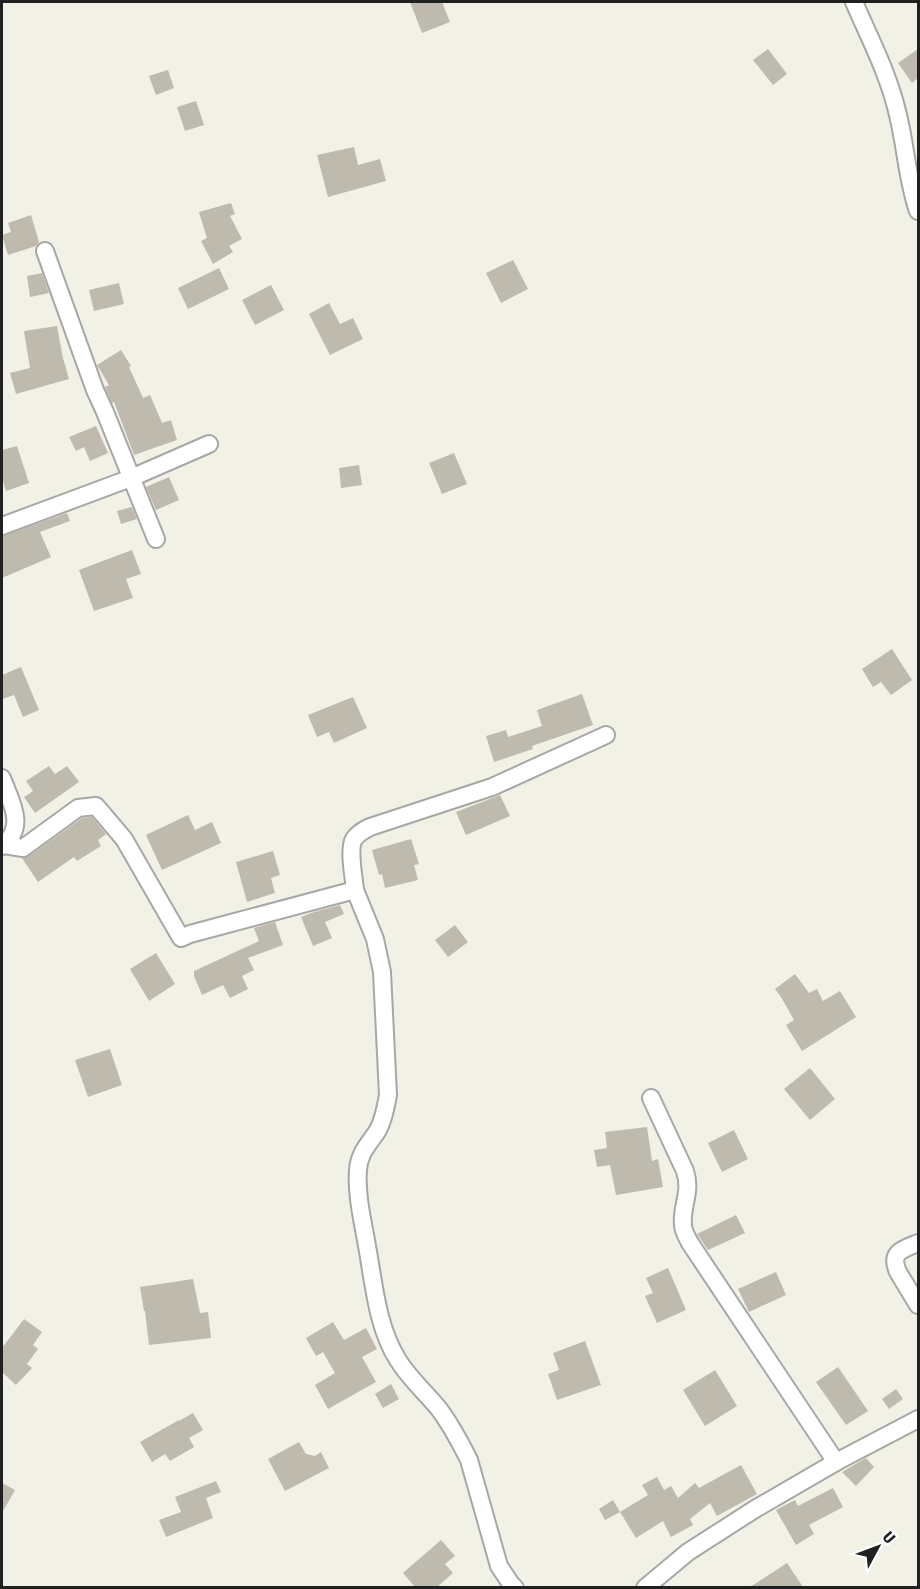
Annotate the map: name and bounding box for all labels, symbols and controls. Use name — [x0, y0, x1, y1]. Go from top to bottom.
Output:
north arrow — [848, 1517, 908, 1577]
text: U — [879, 1528, 899, 1547]

